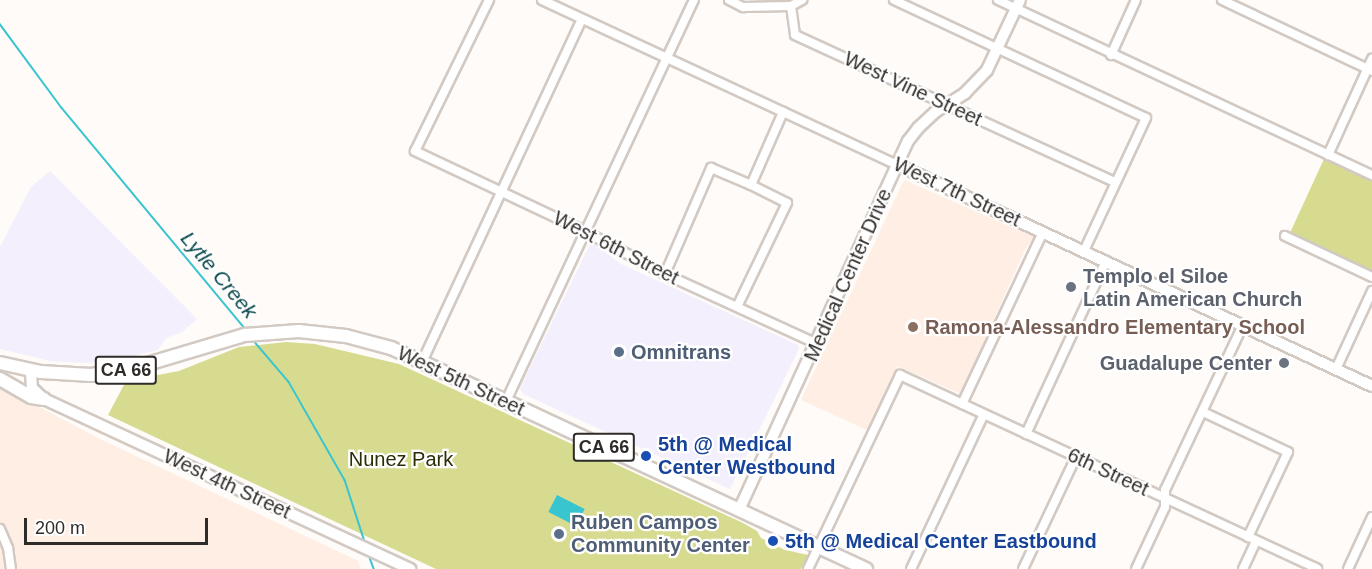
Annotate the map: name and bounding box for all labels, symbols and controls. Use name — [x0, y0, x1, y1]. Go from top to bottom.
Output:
street label: West Vine Street — [840, 47, 986, 131]
street label: West 7th Street — [890, 152, 1024, 232]
street label: Medical Center Drive — [799, 185, 897, 365]
street label: West 6th Street — [549, 206, 683, 290]
water label: Lytle Creek — [175, 226, 263, 324]
place label: Templo el Siloe Latin American Church — [1083, 264, 1303, 311]
marker: Templo el Siloe Latin American Church — [1064, 280, 1078, 294]
place label: Ramona-Alessandro Elementary School — [925, 315, 1305, 339]
marker: Ramona-Alessandro Elementary School — [906, 320, 920, 334]
place label: Omnitrans — [631, 340, 731, 364]
street label: West 5th Street — [394, 341, 528, 421]
marker: Omnitrans — [612, 345, 626, 359]
place label: Guadalupe Center — [1100, 351, 1272, 375]
road number: CA 66 — [93, 355, 159, 385]
marker: Guadalupe Center — [1277, 356, 1291, 370]
road number: CA 66 — [571, 432, 637, 462]
place label: 5th @ Medical Center Westbound — [658, 432, 835, 479]
street label: 6th Street — [1064, 443, 1152, 501]
street label: West 4th Street — [160, 444, 294, 524]
park label: Nunez Park — [349, 447, 453, 471]
marker: 5th @ Medical Center Westbound — [639, 449, 653, 463]
scale bar — [27, 506, 212, 544]
place label: Ruben Campos Community Center — [571, 510, 750, 557]
text: 200 m — [35, 518, 85, 538]
marker: Ruben Campos Community Center — [552, 527, 566, 541]
place label: 5th @ Medical Center Eastbound — [785, 529, 1097, 553]
marker: 5th @ Medical Center Eastbound — [766, 534, 780, 548]

